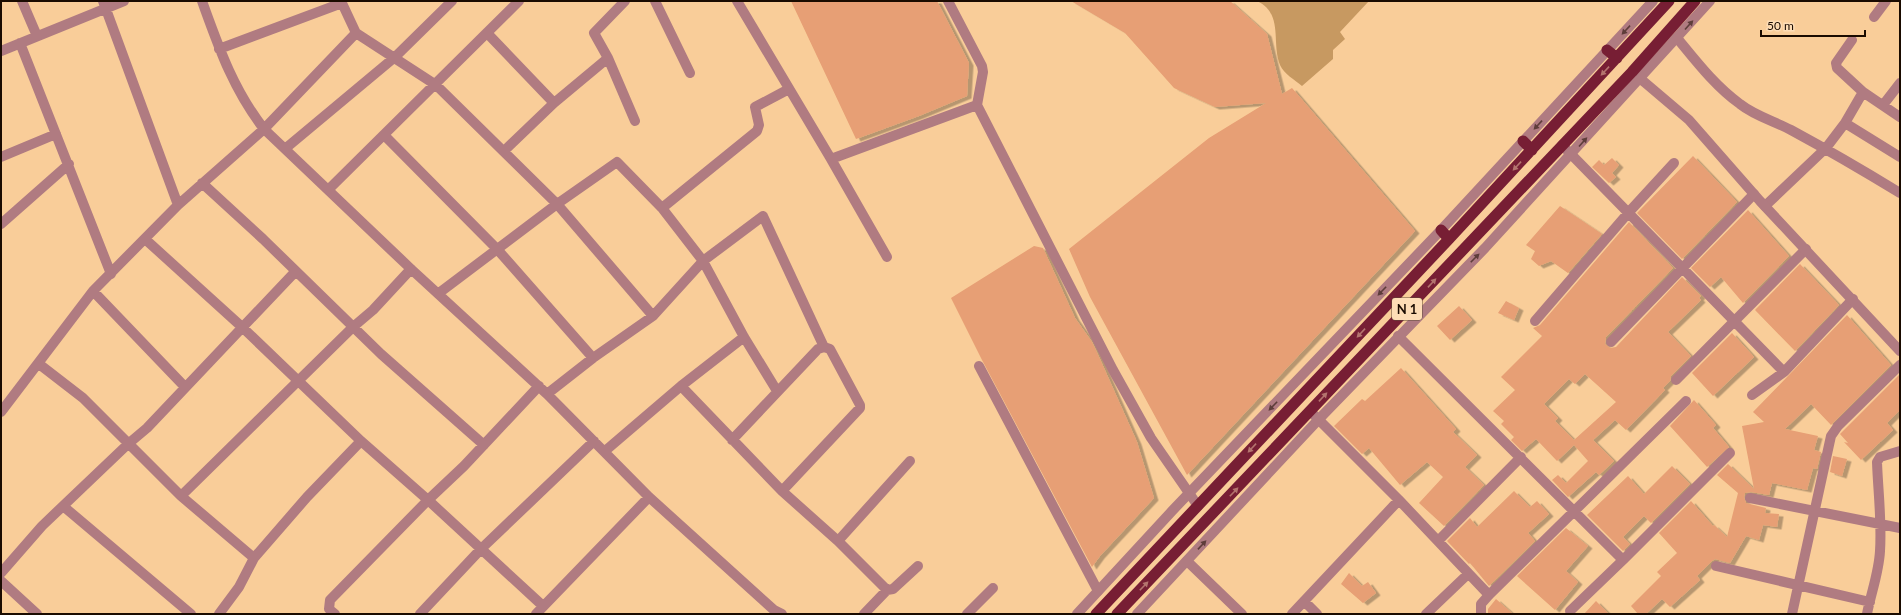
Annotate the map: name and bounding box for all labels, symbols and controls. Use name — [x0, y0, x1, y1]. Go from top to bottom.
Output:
scale bar — [1761, 12, 1865, 38]
text: 50 m — [1767, 18, 1794, 33]
one-way arrow — [1684, 20, 1693, 30]
one-way arrow — [1622, 25, 1631, 34]
one-way arrow — [1600, 66, 1610, 76]
one-way arrow — [1533, 120, 1542, 130]
one-way arrow — [1578, 137, 1587, 147]
one-way arrow — [1512, 161, 1521, 171]
one-way arrow — [1470, 253, 1480, 263]
one-way arrow — [1427, 278, 1436, 287]
one-way arrow — [1378, 287, 1387, 296]
road number: N 1 — [1392, 298, 1422, 320]
one-way arrow — [1357, 328, 1366, 337]
one-way arrow — [1319, 392, 1328, 403]
one-way arrow — [1268, 401, 1278, 411]
one-way arrow — [1248, 443, 1257, 453]
one-way arrow — [1229, 487, 1239, 497]
one-way arrow — [1197, 540, 1206, 549]
one-way arrow — [1139, 581, 1149, 591]

